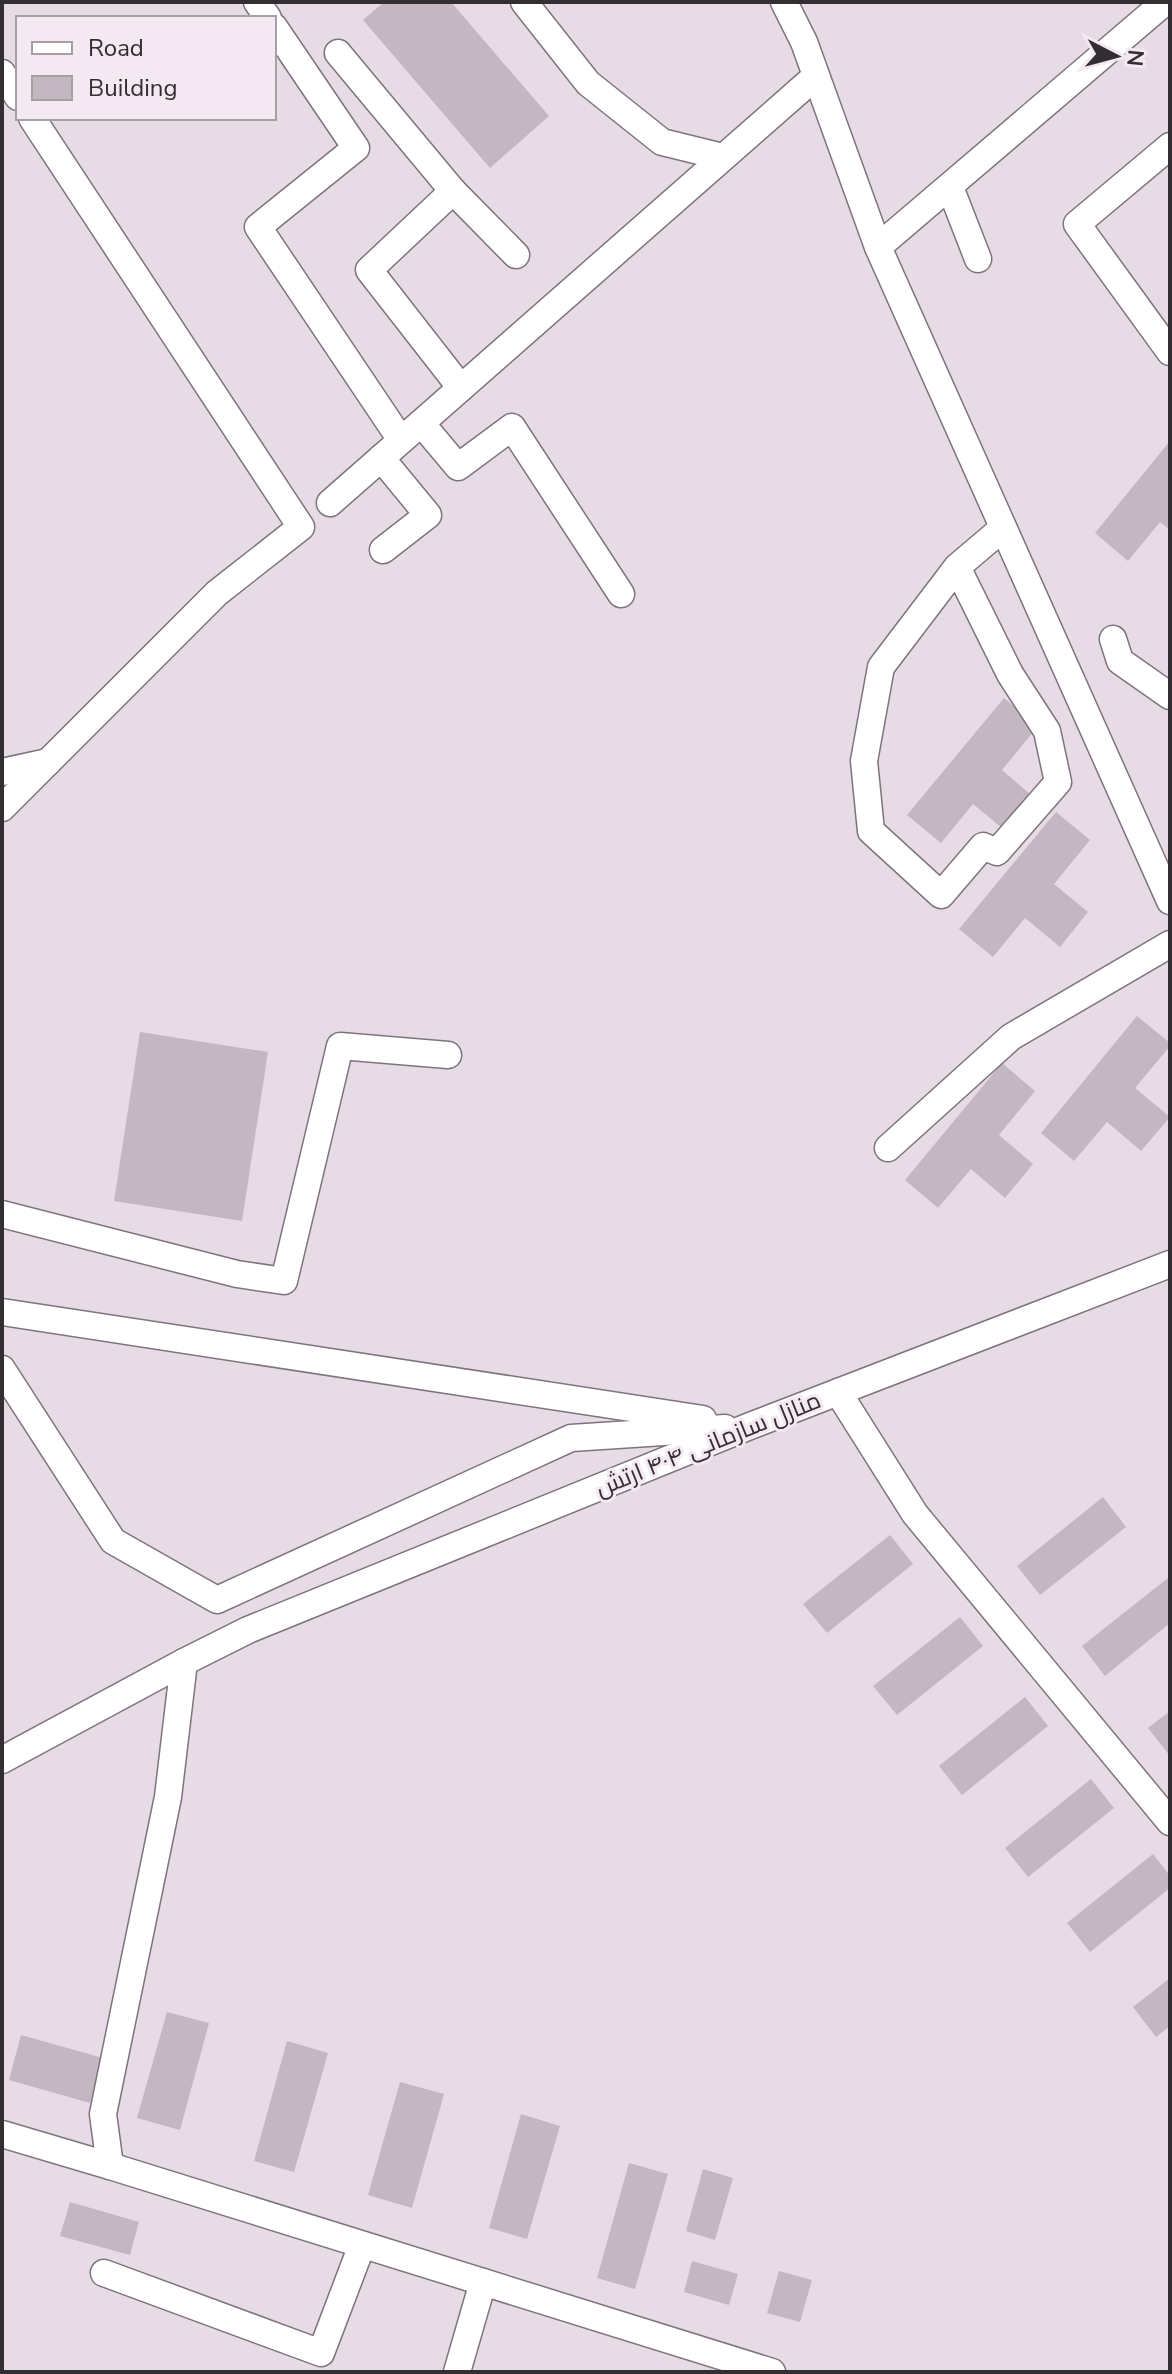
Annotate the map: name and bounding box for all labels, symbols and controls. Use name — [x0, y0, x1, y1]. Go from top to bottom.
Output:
legend — [16, 16, 276, 120]
north arrow — [1076, 16, 1156, 96]
text: Road — [88, 32, 144, 64]
text: N — [1119, 48, 1151, 68]
text: Building — [88, 72, 178, 104]
street label: منازل سازمانی ۴۰۴ ارتش — [590, 1384, 826, 1504]

